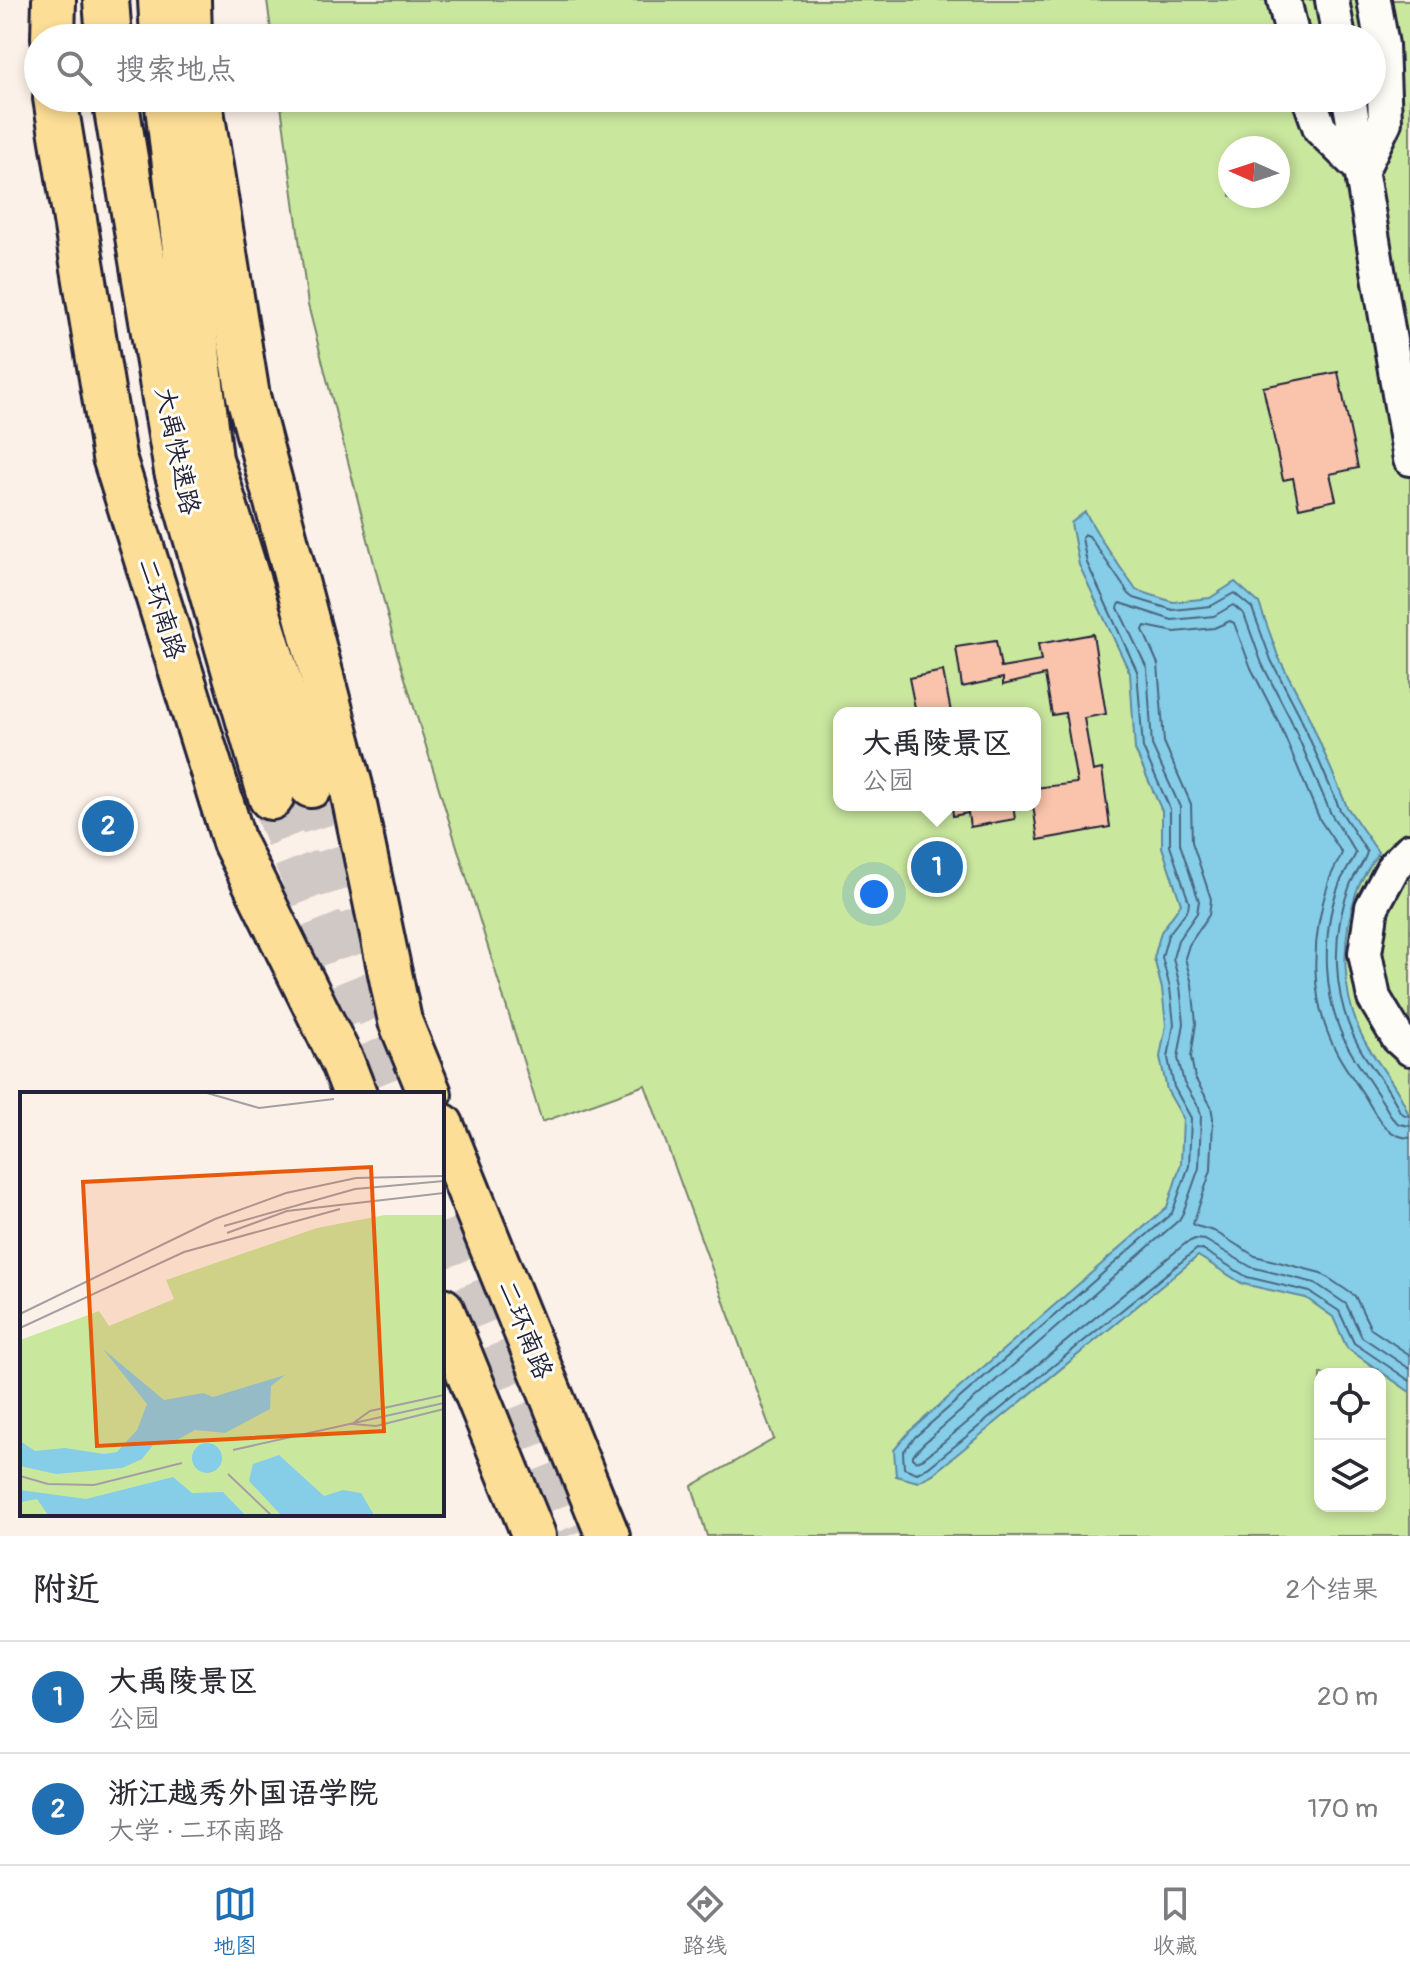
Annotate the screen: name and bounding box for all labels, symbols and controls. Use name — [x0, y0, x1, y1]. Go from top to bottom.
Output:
search box — [24, 24, 1386, 112]
icon: search — [52, 46, 96, 90]
text: 搜索地点 — [116, 51, 236, 88]
north arrow — [1218, 136, 1290, 208]
street label: 大禹快速路 — [148, 384, 206, 518]
street label: 二环南路 — [130, 555, 192, 663]
popup — [833, 707, 1041, 811]
text: 大禹陵景区 — [862, 725, 1012, 762]
text: 公园 — [862, 765, 914, 797]
pin: 2 — [82, 796, 134, 856]
pin: 1 — [911, 837, 963, 897]
your location — [854, 874, 894, 914]
inset map — [20, 1092, 444, 1516]
street label: 二环南路 — [491, 1276, 559, 1384]
map controls — [1314, 1368, 1386, 1512]
button: locate — [1314, 1368, 1386, 1440]
button: layers — [1314, 1440, 1386, 1512]
text: 附近 — [32, 1568, 100, 1611]
text: 2个结果 — [1285, 1574, 1378, 1606]
text: 大禹陵景区 — [108, 1663, 258, 1700]
text: 1 — [53, 1681, 63, 1713]
text: 20 m — [1317, 1681, 1378, 1713]
text: 公园 — [108, 1703, 160, 1735]
text: 浙江越秀外国语学院 — [108, 1775, 378, 1812]
text: 2 — [51, 1793, 65, 1825]
text: 170 m — [1308, 1793, 1378, 1825]
text: 大学 · 二环南路 — [108, 1815, 284, 1847]
tab: 地图 — [213, 1882, 257, 1960]
tab: 路线 — [683, 1882, 727, 1960]
tab: 收藏 — [1153, 1882, 1197, 1960]

